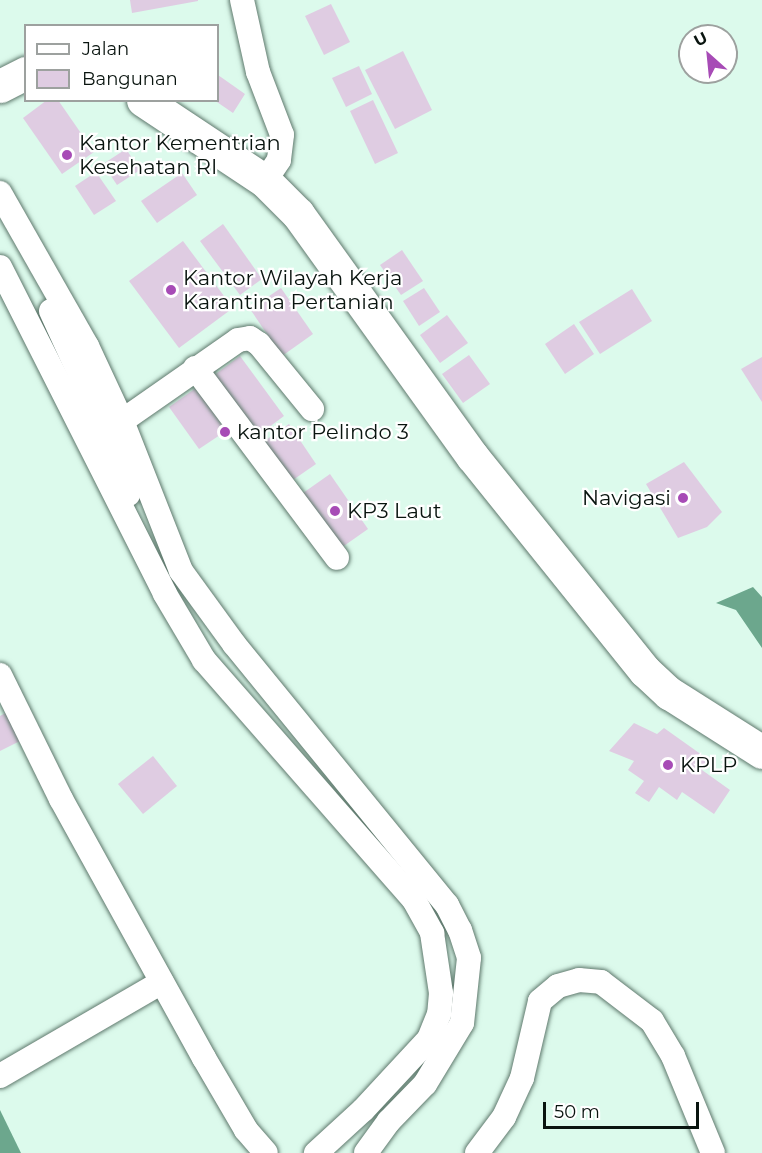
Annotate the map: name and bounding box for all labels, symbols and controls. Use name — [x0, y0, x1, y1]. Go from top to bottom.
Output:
legend — [24, 24, 219, 102]
north arrow — [678, 24, 738, 84]
text: U — [691, 28, 710, 51]
text: Jalan — [82, 38, 129, 60]
text: Bangunan — [82, 68, 178, 90]
place label: Kantor Kementrian Kesehatan RI — [79, 130, 281, 180]
marker: Kantor Kementrian Kesehatan RI — [60, 148, 74, 162]
place label: Kantor Wilayah Kerja Karantina Pertanian — [183, 265, 402, 315]
marker: Kantor Wilayah Kerja Karantina Pertanian — [164, 283, 178, 297]
place label: kantor Pelindo 3 — [237, 419, 409, 445]
marker: kantor Pelindo 3 — [218, 425, 232, 439]
place label: Navigasi — [582, 485, 671, 511]
marker: Navigasi — [676, 491, 690, 505]
place label: KP3 Laut — [347, 498, 441, 524]
marker: KP3 Laut — [328, 504, 342, 518]
place label: KPLP — [680, 752, 737, 778]
marker: KPLP — [661, 758, 675, 772]
scale bar — [546, 1090, 702, 1128]
text: 50 m — [554, 1101, 600, 1123]

